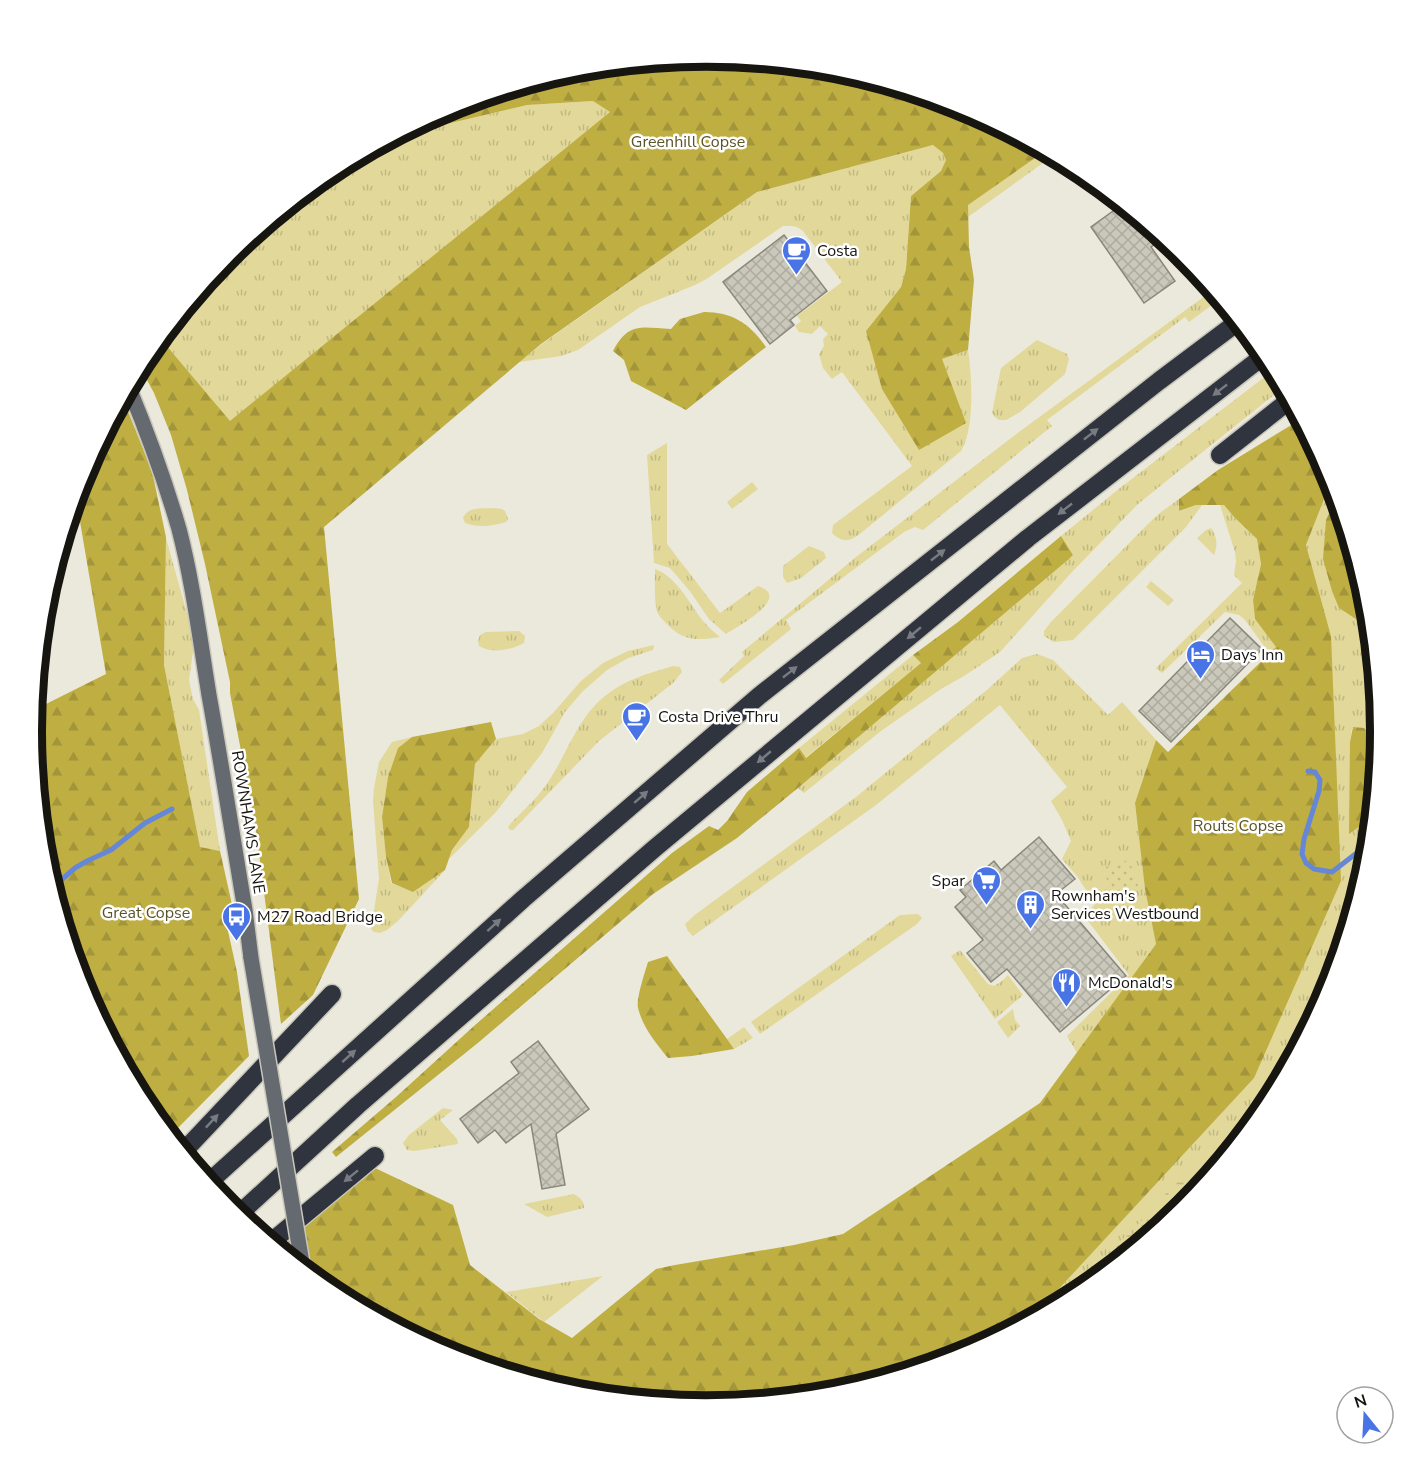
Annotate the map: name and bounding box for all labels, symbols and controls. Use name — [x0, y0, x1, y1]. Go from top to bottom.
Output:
park label: Greenhill Copse — [631, 131, 745, 153]
cafe icon: Costa — [780, 234, 812, 276]
place label: Costa — [817, 240, 858, 262]
one-way arrow — [1212, 384, 1228, 396]
one-way arrow — [1084, 428, 1099, 440]
one-way arrow — [1058, 503, 1073, 515]
one-way arrow — [931, 549, 946, 561]
one-way arrow — [906, 626, 922, 639]
hotel icon: Days Inn — [1184, 638, 1216, 680]
place label: Days Inn — [1221, 644, 1283, 666]
one-way arrow — [782, 665, 798, 678]
cafe icon: Costa Drive Thru — [621, 700, 653, 742]
place label: Costa Drive Thru — [658, 706, 778, 728]
street label: ROWNHAMS LANE — [226, 749, 270, 895]
one-way arrow — [756, 751, 772, 764]
one-way arrow — [633, 791, 649, 804]
park label: Routs Copse — [1193, 815, 1283, 837]
supermarket icon: Spar — [970, 864, 1002, 906]
place label: Spar — [932, 870, 965, 892]
place label: Rownham's Services Westbound — [1051, 885, 1199, 925]
building icon: Rownham's Services Westbound — [1014, 888, 1046, 930]
bus stop icon: M27 Road Bridge — [220, 900, 252, 942]
park label: Great Copse — [102, 902, 190, 924]
place label: M27 Road Bridge — [257, 906, 383, 928]
one-way arrow — [486, 918, 501, 932]
restaurant icon: McDonald's — [1051, 966, 1083, 1008]
place label: McDonald's — [1088, 972, 1173, 994]
one-way arrow — [341, 1050, 356, 1063]
one-way arrow — [204, 1115, 218, 1129]
one-way arrow — [343, 1169, 359, 1182]
north arrow — [1335, 1385, 1395, 1445]
text: N — [1352, 1389, 1370, 1414]

